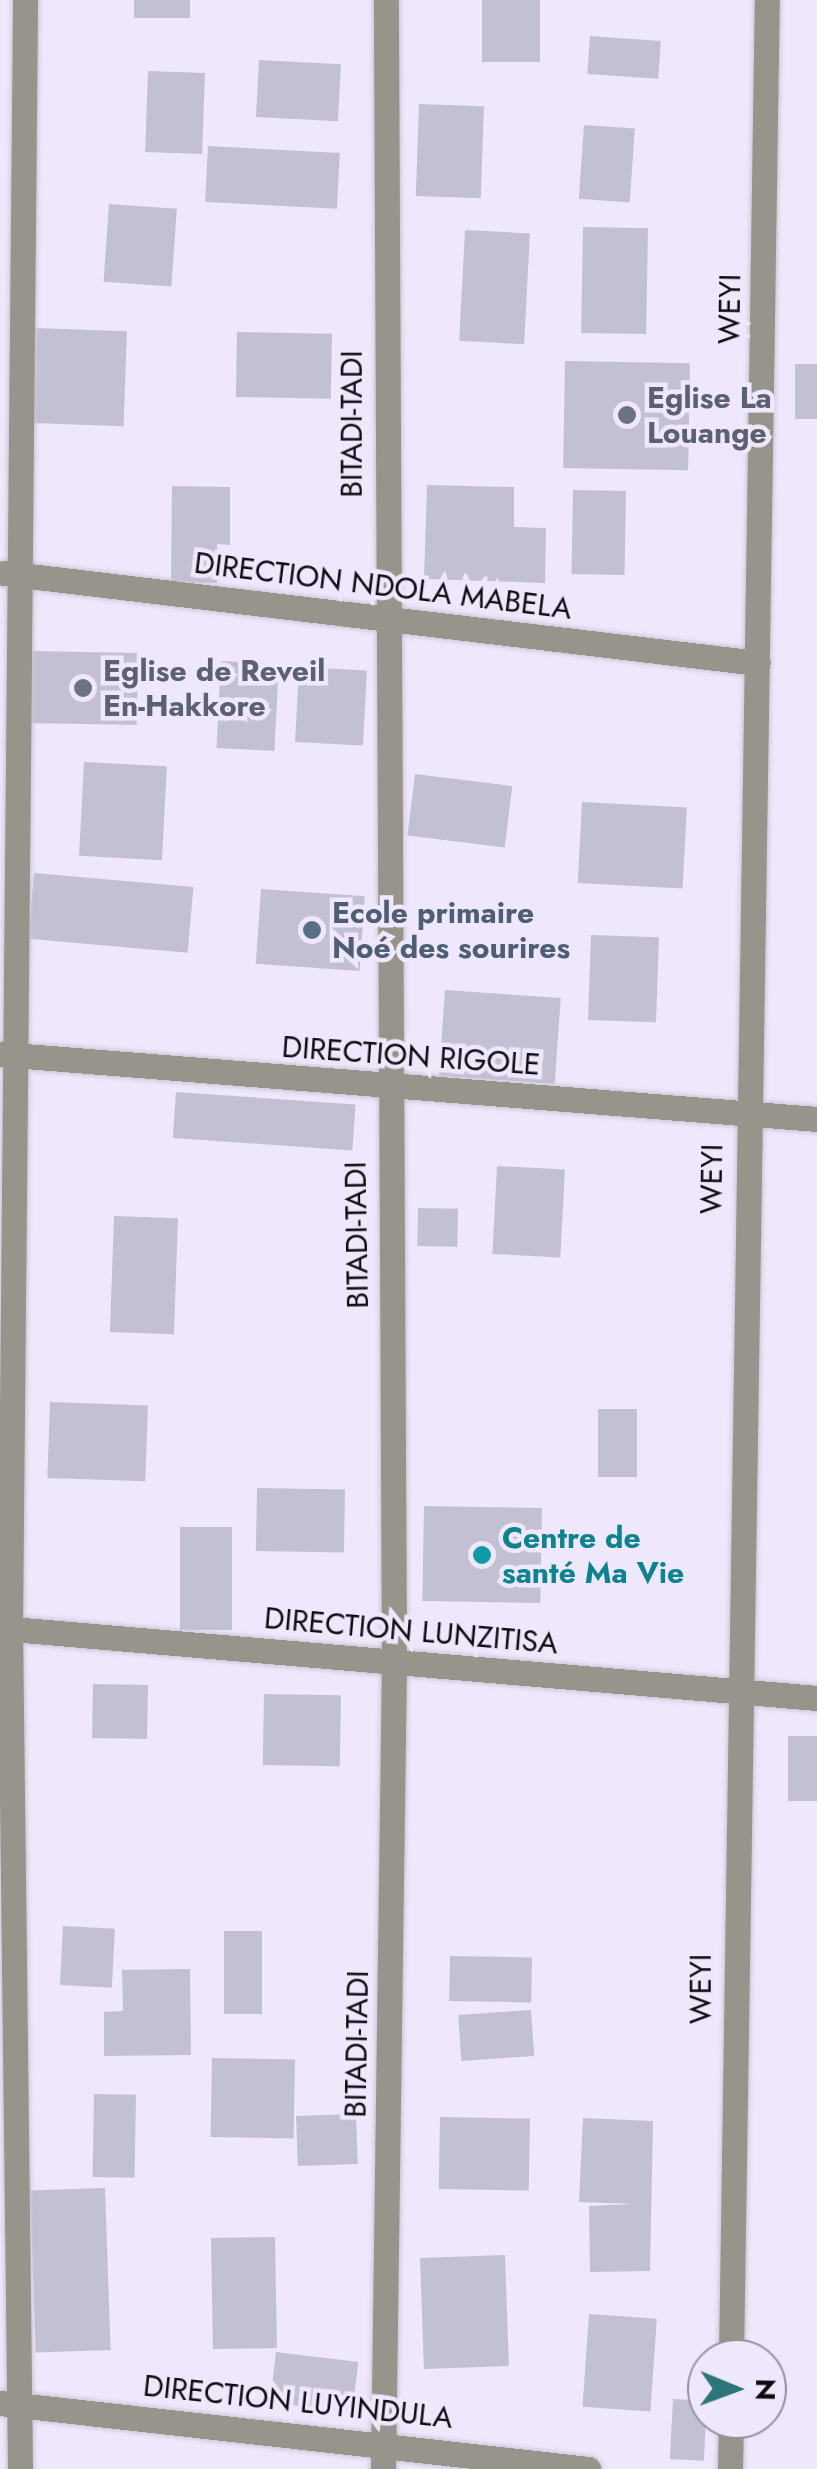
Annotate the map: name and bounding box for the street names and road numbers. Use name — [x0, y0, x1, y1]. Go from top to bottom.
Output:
street label: WEYI — [711, 274, 749, 344]
street label: BITADI-TADI — [334, 350, 370, 498]
street label: DIRECTION NDOLA MABELA — [192, 545, 574, 627]
street label: DIRECTION RIGOLE — [281, 1029, 541, 1083]
street label: WEYI — [693, 1144, 731, 1214]
street label: BITADI-TADI — [338, 1161, 376, 1309]
street label: DIRECTION LUNZITISA — [263, 1600, 559, 1662]
street label: WEYI — [683, 1954, 719, 2024]
street label: BITADI-TADI — [338, 1970, 376, 2118]
street label: DIRECTION LUYINDULA — [141, 2368, 455, 2436]

